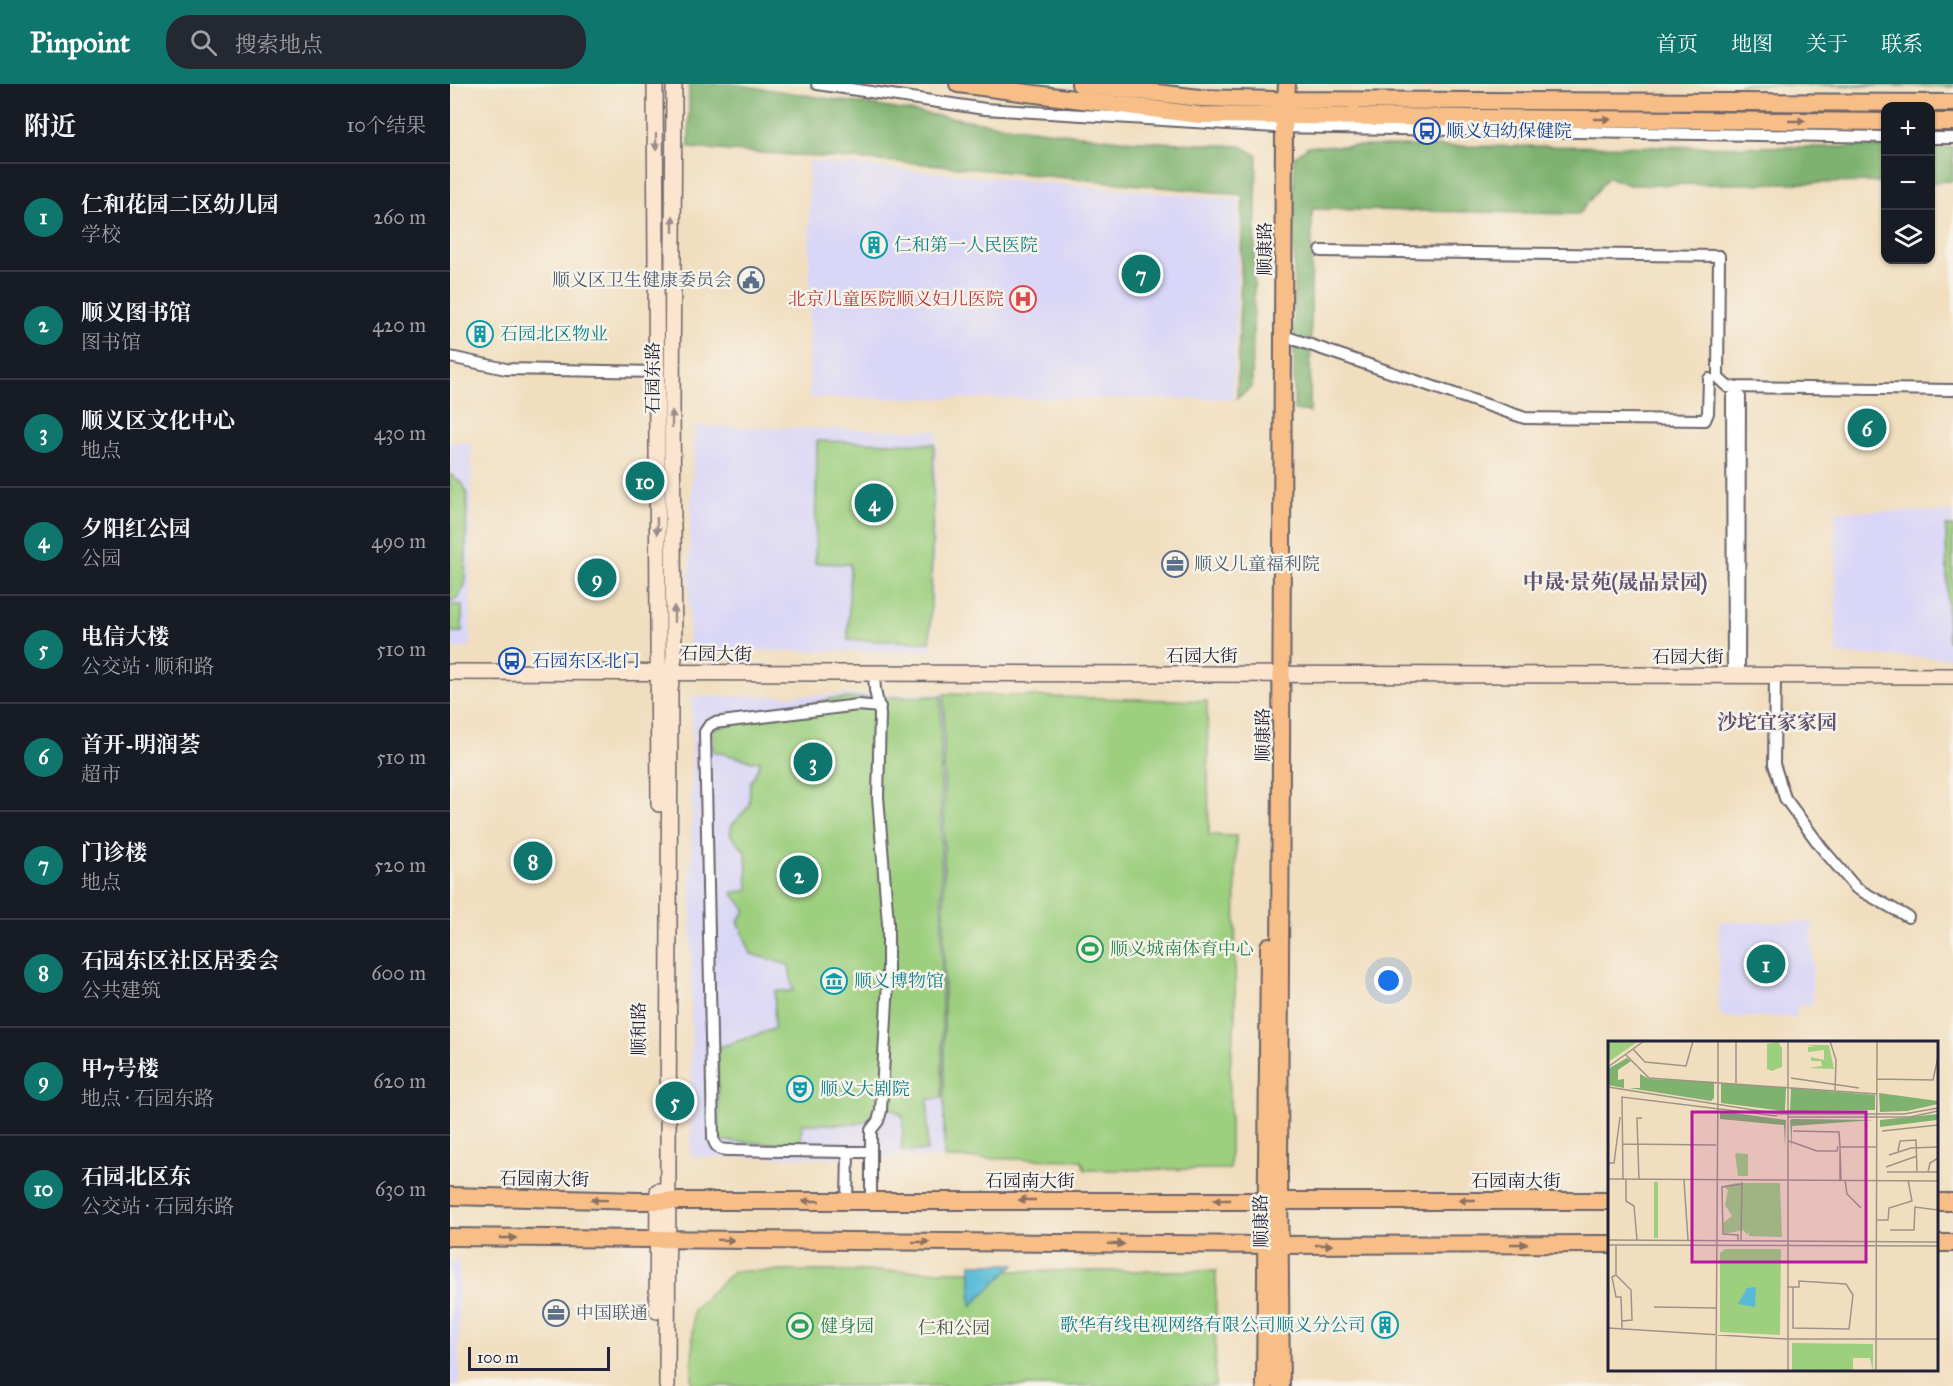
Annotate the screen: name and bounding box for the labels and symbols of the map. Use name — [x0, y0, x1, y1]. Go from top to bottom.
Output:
one-way arrow — [1593, 114, 1612, 124]
bus stop icon: 顺义妇幼保健院 — [1412, 116, 1442, 146]
one-way arrow — [1788, 116, 1807, 126]
place label: 顺义妇幼保健院 — [1446, 120, 1572, 142]
one-way arrow — [651, 133, 660, 152]
one-way arrow — [668, 215, 678, 234]
street label: 顺康路 — [1254, 222, 1276, 276]
building icon: 仁和第一人民医院 — [859, 230, 889, 260]
place label: 仁和第一人民医院 — [894, 234, 1038, 256]
pin: 7 — [1122, 252, 1160, 297]
public building icon: 顺义区卫生健康委员会 — [736, 265, 766, 295]
place label: 顺义区卫生健康委员会 — [552, 269, 732, 291]
hospital icon: 北京儿童医院顺义妇儿医院 — [1008, 284, 1038, 314]
place label: 北京儿童医院顺义妇儿医院 — [788, 288, 1004, 310]
building icon: 石园北区物业 — [465, 319, 495, 349]
place label: 石园北区物业 — [500, 323, 608, 345]
street label: 石园东路 — [642, 342, 664, 414]
pin: 6 — [1848, 406, 1886, 450]
one-way arrow — [667, 410, 677, 429]
pin: 10 — [626, 458, 664, 504]
pin: 4 — [854, 480, 894, 526]
one-way arrow — [652, 517, 662, 536]
office icon: 顺义儿童福利院 — [1160, 549, 1190, 579]
place label: 顺义儿童福利院 — [1194, 553, 1320, 575]
pin: 9 — [578, 556, 616, 600]
district label: 中晟·景苑(晟品景园) — [1523, 569, 1707, 595]
one-way arrow — [669, 605, 678, 624]
street label: 石园大街 — [680, 642, 752, 666]
street label: 石园大街 — [1166, 645, 1238, 667]
bus stop icon: 石园东区北门 — [497, 646, 527, 676]
street label: 石园大街 — [1652, 646, 1724, 668]
place label: 石园东区北门 — [532, 650, 640, 672]
street label: 顺康路 — [1252, 708, 1274, 762]
district label: 沙坨宜家家园 — [1717, 710, 1837, 734]
pin: 3 — [794, 740, 832, 784]
pin: 8 — [514, 838, 553, 884]
pin: 2 — [780, 852, 818, 898]
sports icon: 顺义城南体育中心 — [1075, 934, 1105, 964]
place label: 顺义城南体育中心 — [1110, 938, 1254, 960]
pin: 1 — [1746, 942, 1786, 986]
museum icon: 顺义博物馆 — [819, 966, 849, 996]
your location — [1374, 966, 1403, 995]
place label: 顺义博物馆 — [854, 970, 944, 992]
street label: 顺和路 — [628, 1002, 650, 1056]
inset map — [1608, 1041, 1938, 1371]
theatre icon: 顺义大剧院 — [785, 1074, 815, 1104]
pin: 5 — [656, 1078, 694, 1124]
place label: 顺义大剧院 — [820, 1078, 910, 1100]
street label: 石园南大街 — [499, 1167, 589, 1191]
street label: 石园南大街 — [985, 1170, 1075, 1192]
street label: 石园南大街 — [1471, 1170, 1561, 1192]
street label: 顺康路 — [1250, 1194, 1272, 1248]
one-way arrow — [589, 1195, 608, 1205]
one-way arrow — [1212, 1195, 1231, 1205]
one-way arrow — [1458, 1195, 1477, 1205]
one-way arrow — [801, 1196, 820, 1206]
one-way arrow — [1017, 1196, 1036, 1205]
one-way arrow — [499, 1233, 518, 1243]
one-way arrow — [717, 1235, 736, 1245]
one-way arrow — [912, 1237, 931, 1247]
one-way arrow — [1107, 1239, 1126, 1249]
one-way arrow — [1510, 1239, 1529, 1249]
one-way arrow — [1315, 1240, 1334, 1250]
office icon: 中国联通 — [541, 1298, 571, 1328]
place label: 中国联通 — [576, 1302, 648, 1324]
building icon: 歌华有线电视网络有限公司顺义分公司 — [1370, 1310, 1400, 1340]
sports icon: 健身园 — [785, 1311, 815, 1341]
place label: 歌华有线电视网络有限公司顺义分公司 — [1060, 1314, 1366, 1336]
place label: 健身园 — [820, 1315, 874, 1337]
park label: 仁和公园 — [918, 1317, 990, 1339]
scale bar — [468, 1344, 610, 1372]

